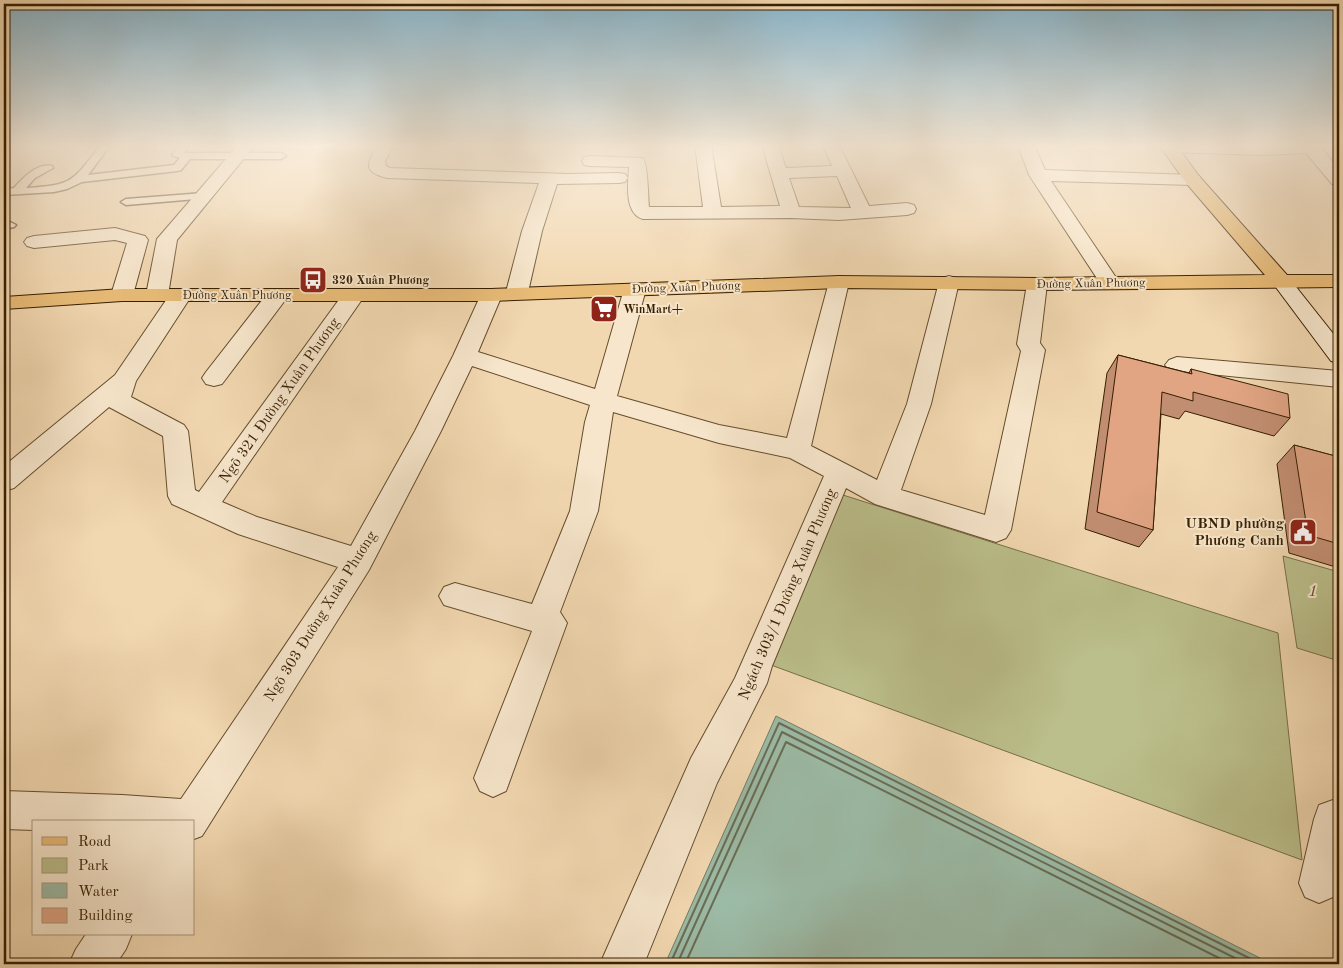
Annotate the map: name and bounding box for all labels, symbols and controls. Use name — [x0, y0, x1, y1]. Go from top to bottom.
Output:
bus stop icon: 320 Xuân Phương — [298, 265, 328, 295]
place label: 320 Xuân Phương — [332, 275, 429, 287]
street label: Đường Xuân Phương — [1036, 277, 1146, 291]
street label: Đường Xuân Phương — [631, 280, 741, 296]
street label: Đường Xuân Phương — [182, 290, 292, 302]
supermarket icon: WinMart+ — [589, 294, 619, 324]
place label: WinMart+ — [623, 304, 683, 316]
street label: Ngõ 321 Đường Xuân Phương — [217, 315, 343, 486]
street label: Ngách 303/1 Đường Xuân Phương — [737, 487, 840, 702]
place label: UBND phường Phương Canh — [1185, 517, 1285, 549]
public building icon: UBND phường Phương Canh — [1288, 517, 1318, 547]
street label: Ngõ 303 Đường Xuân Phương — [262, 529, 380, 705]
park label: 1 — [1309, 585, 1317, 600]
legend — [32, 820, 195, 936]
text: Road — [78, 835, 112, 850]
text: Park — [78, 859, 109, 874]
text: Water — [78, 885, 119, 900]
text: Building — [78, 909, 133, 924]

